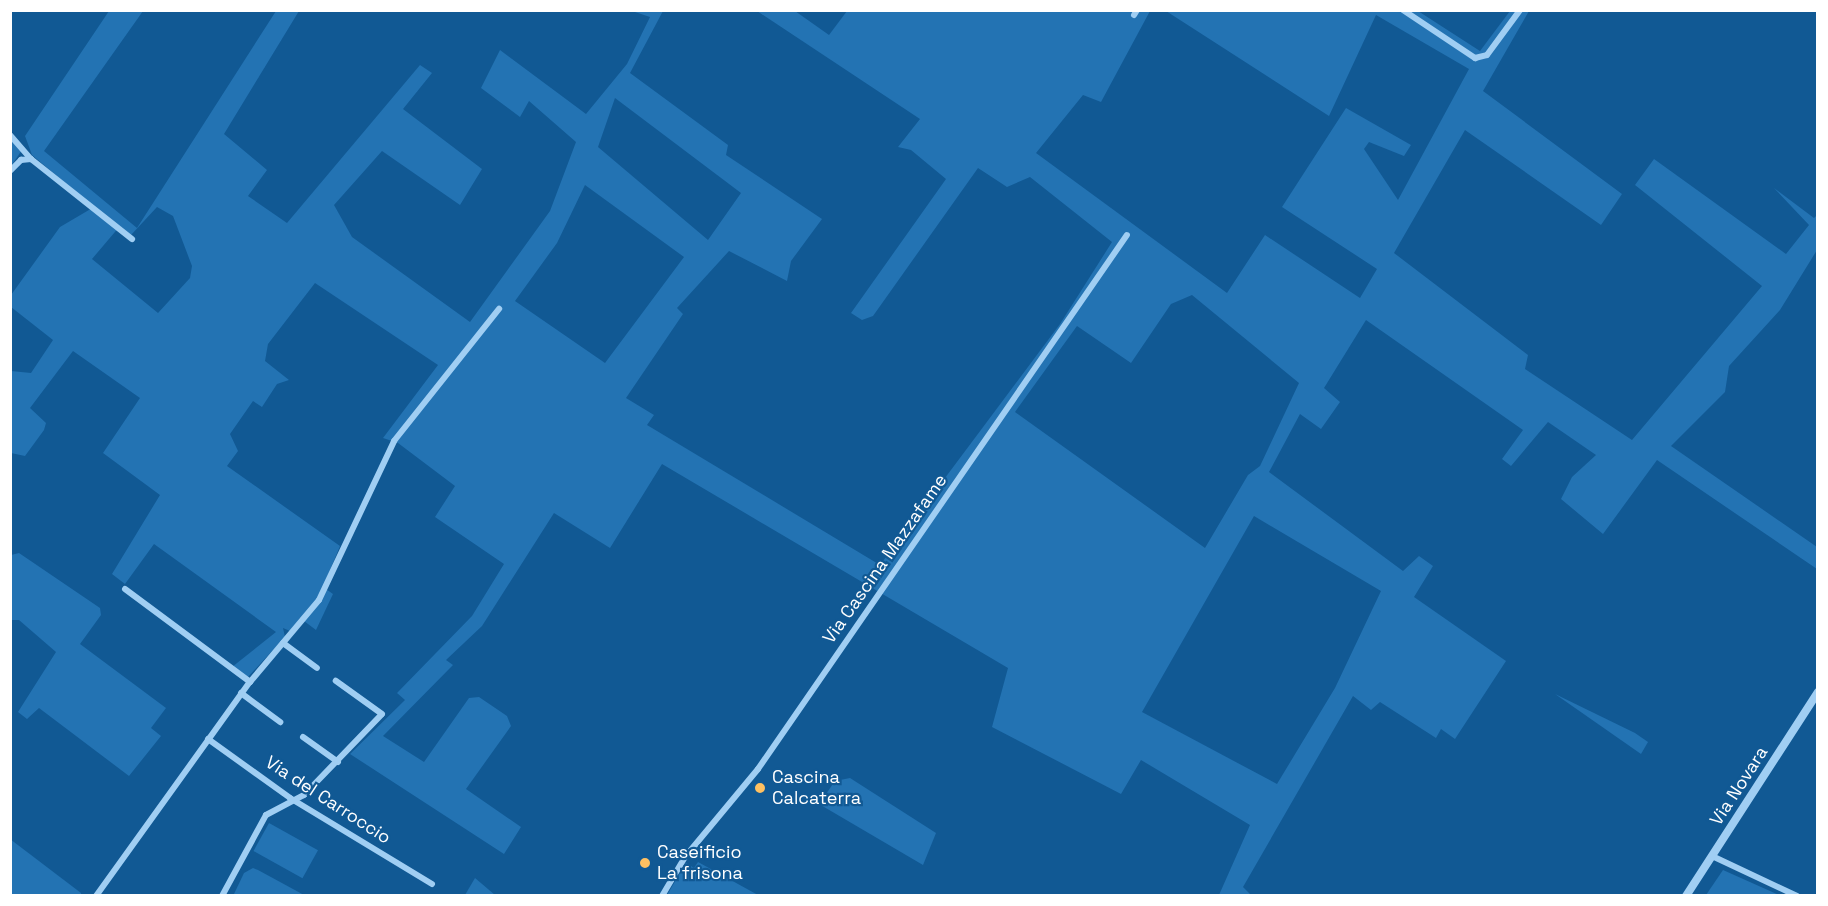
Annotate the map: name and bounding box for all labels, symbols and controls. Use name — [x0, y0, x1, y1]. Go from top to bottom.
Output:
street label: Via Cascina Mazzafame — [818, 470, 952, 648]
street label: Via Novara — [1705, 742, 1773, 830]
street label: Via del Carroccio — [261, 751, 395, 849]
place label: Cascina Calcaterra — [772, 767, 861, 810]
marker: Cascina Calcaterra — [753, 781, 767, 795]
place label: Caseificio La frisona — [657, 842, 743, 884]
marker: Caseificio La frisona — [638, 856, 652, 870]

